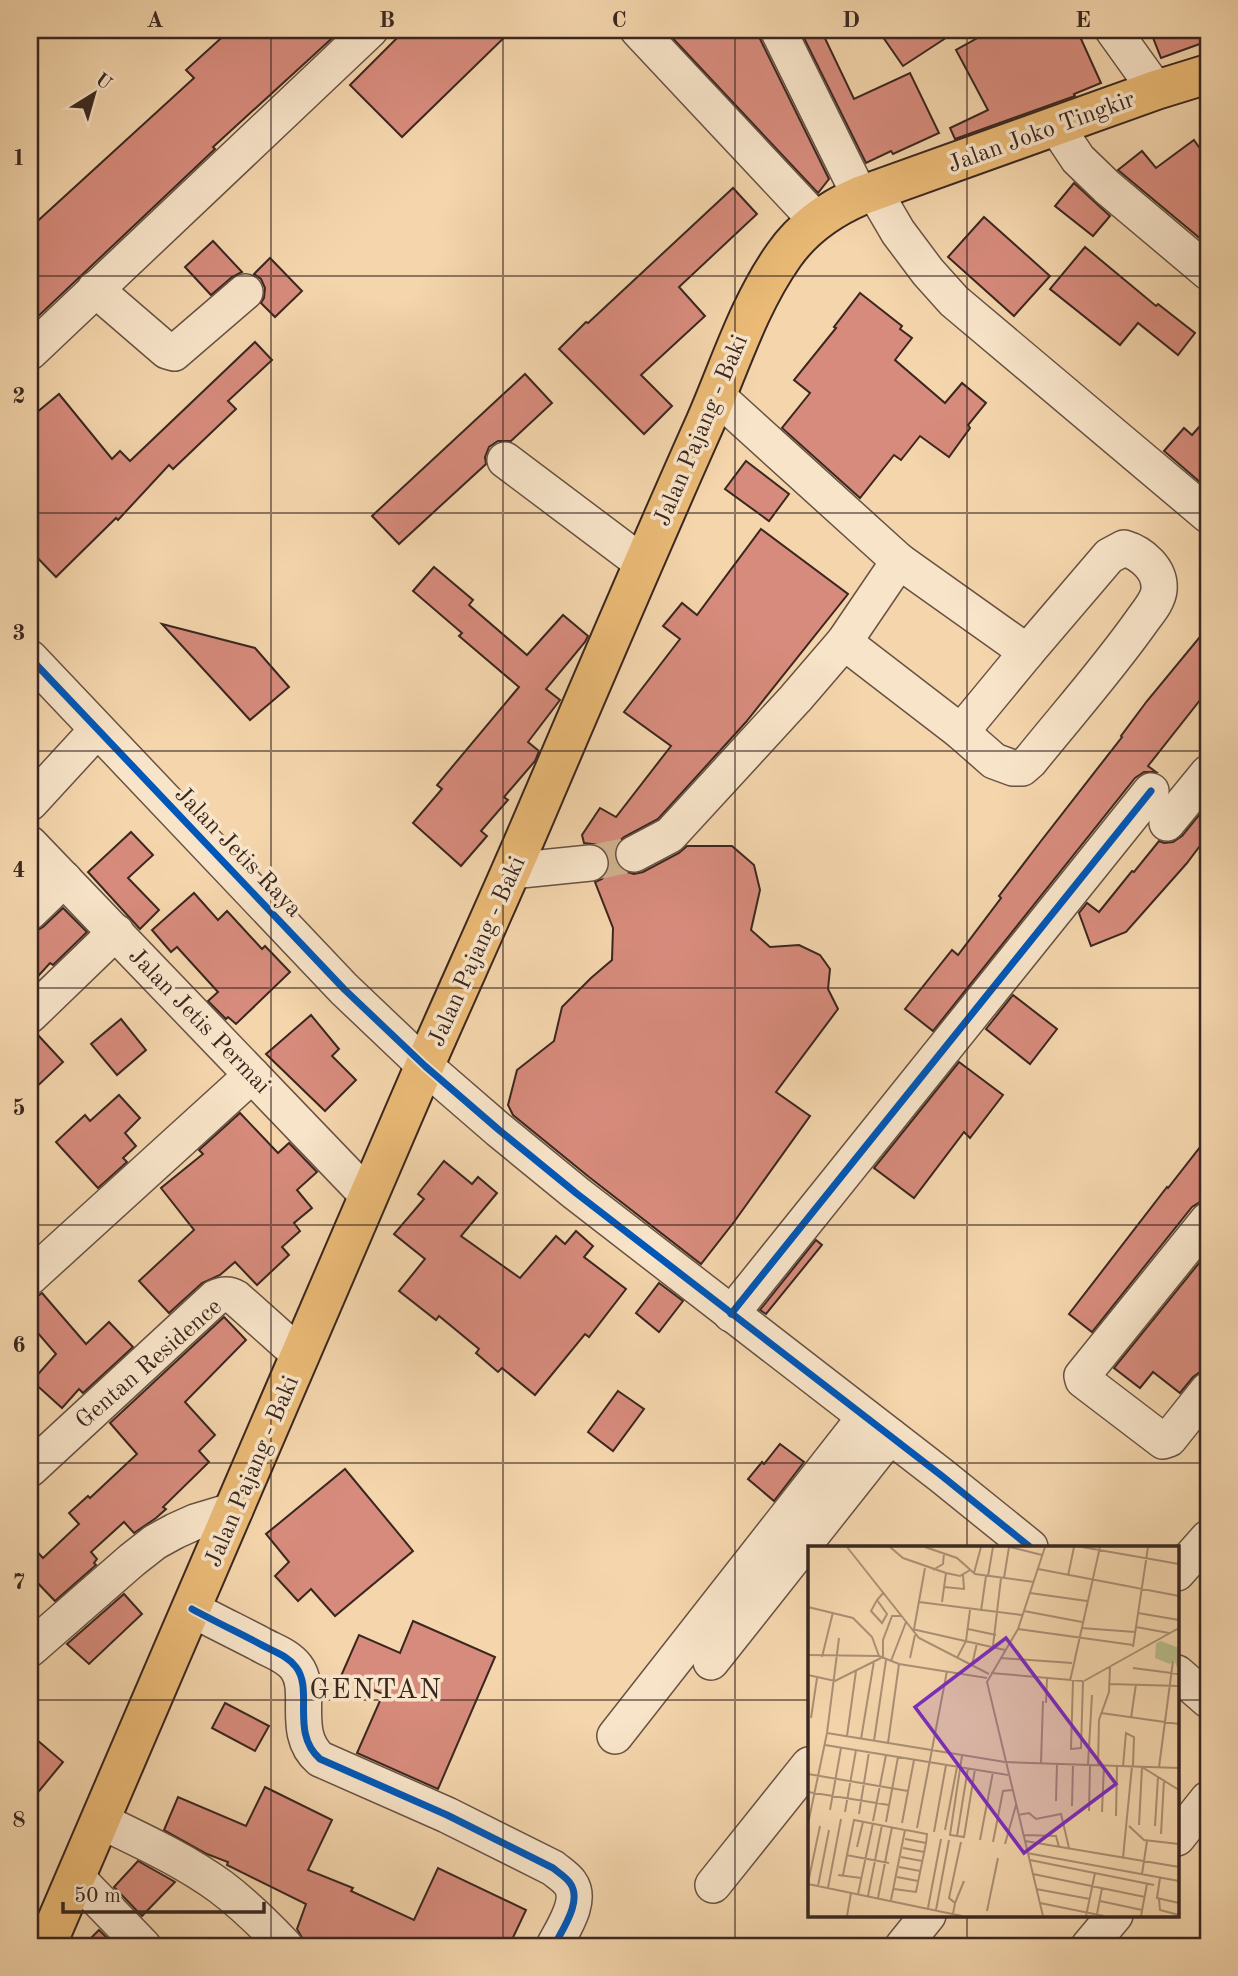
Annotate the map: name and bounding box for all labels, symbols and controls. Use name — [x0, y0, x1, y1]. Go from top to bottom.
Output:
text: A — [146, 9, 164, 32]
text: B — [379, 9, 395, 32]
text: C — [611, 9, 627, 32]
text: D — [842, 9, 860, 32]
text: E — [1075, 9, 1091, 32]
north arrow — [60, 60, 130, 130]
text: U — [91, 70, 114, 95]
street label: Jalan Joko Tingkir — [945, 88, 1139, 178]
text: 1 — [12, 147, 26, 170]
street label: Jalan Pajang - Baki — [651, 332, 753, 530]
text: 2 — [12, 385, 26, 408]
text: 3 — [12, 622, 26, 645]
street label: Jalan Jetis Raya — [169, 782, 306, 922]
street label: Jalan Pajang - Baki — [425, 853, 531, 1050]
text: 4 — [12, 859, 26, 882]
street label: Jalan Jetis Permai — [123, 944, 274, 1099]
text: 5 — [12, 1097, 26, 1120]
street label: Gentan Residence — [72, 1295, 227, 1434]
text: 6 — [12, 1334, 26, 1357]
street label: Jalan Pajang - Baki — [202, 1373, 304, 1571]
inset map — [808, 1546, 1178, 1916]
text: 7 — [12, 1571, 26, 1594]
district label: GENTAN — [309, 1677, 443, 1705]
text: 8 — [12, 1809, 26, 1832]
scale bar — [63, 1871, 264, 1915]
text: 50 m — [74, 1886, 121, 1907]

